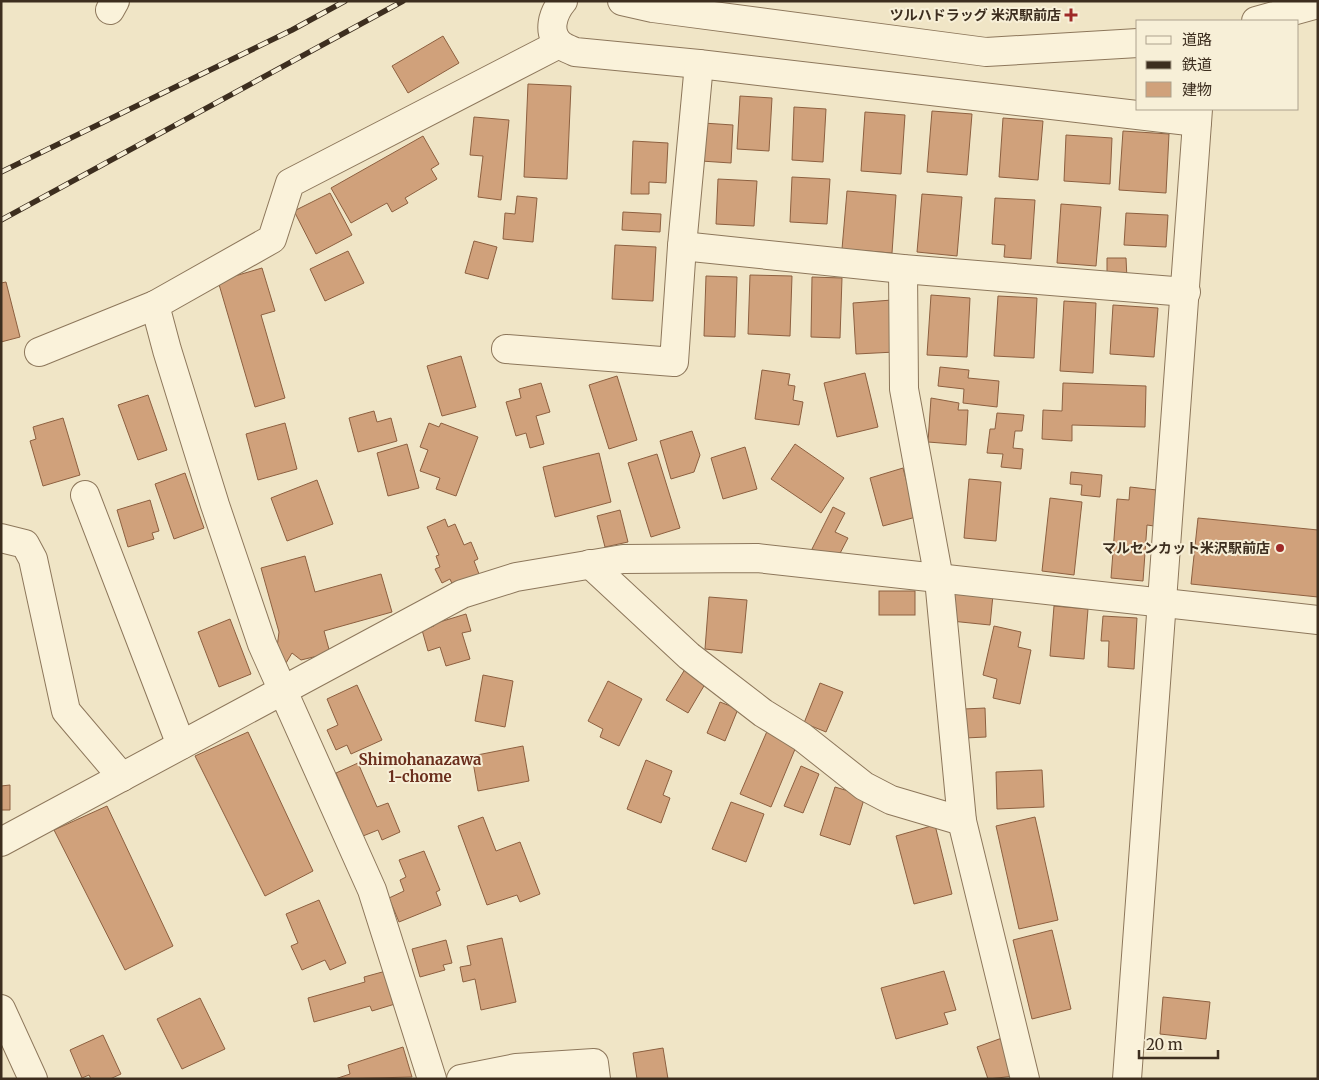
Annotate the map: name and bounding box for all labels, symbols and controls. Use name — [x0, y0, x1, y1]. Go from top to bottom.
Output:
place label: ツルハドラッグ 米沢駅前店 — [890, 6, 1061, 24]
marker: ツルハドラッグ 米沢駅前店 — [1065, 9, 1077, 21]
legend — [1136, 20, 1299, 110]
text: 道路 — [1182, 30, 1212, 49]
text: 鉄道 — [1182, 55, 1212, 74]
text: 建物 — [1182, 80, 1212, 99]
place label: マルセンカット米沢駅前店 — [1102, 539, 1270, 557]
marker: マルセンカット米沢駅前店 — [1274, 542, 1286, 554]
district label: Shimohanazawa 1-chome — [359, 750, 482, 786]
scale bar — [1139, 1028, 1218, 1060]
text: 20 m — [1146, 1035, 1183, 1054]

